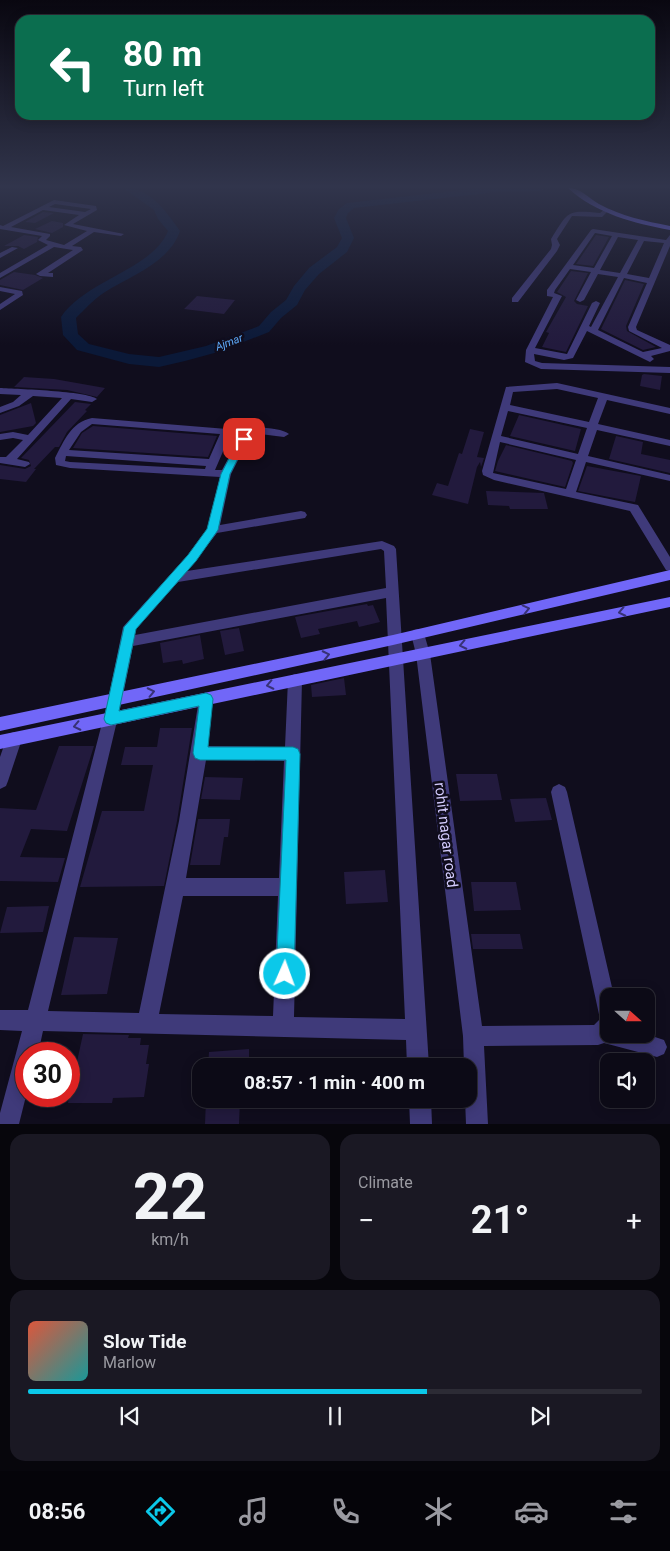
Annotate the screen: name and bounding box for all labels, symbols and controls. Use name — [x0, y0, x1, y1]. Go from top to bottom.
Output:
text: 80 m — [123, 34, 202, 75]
icon: left — [40, 35, 105, 100]
text: Turn left — [123, 76, 204, 101]
water label: Ajmar — [213, 331, 245, 354]
pin — [223, 418, 265, 460]
icon: arrive — [230, 425, 258, 453]
one-way arrow — [522, 604, 531, 615]
one-way arrow — [618, 606, 627, 617]
one-way arrow — [459, 639, 468, 650]
one-way arrow — [322, 650, 331, 660]
one-way arrow — [265, 679, 274, 690]
one-way arrow — [146, 688, 155, 698]
one-way arrow — [72, 720, 81, 731]
street label: rohit nagar road — [431, 781, 461, 889]
position arrow — [258, 947, 310, 999]
north arrow — [600, 988, 655, 1042]
map controls — [600, 988, 655, 1108]
speed limit sign: 30 — [15, 1042, 80, 1107]
button: sound — [600, 1053, 655, 1108]
text: 08:57 · 1 min · 400 m — [244, 1071, 425, 1094]
text: 22 — [133, 1159, 207, 1235]
text: Climate — [358, 1173, 413, 1192]
text: 21° — [471, 1198, 529, 1242]
text: − — [358, 1204, 374, 1237]
text: + — [626, 1204, 642, 1237]
text: km/h — [151, 1230, 189, 1249]
text: Slow Tide — [103, 1330, 186, 1353]
text: Marlow — [103, 1353, 156, 1372]
icon: previous — [116, 1402, 144, 1430]
icon: pause — [321, 1402, 349, 1430]
icon: next — [526, 1402, 554, 1430]
icon: directions — [143, 1494, 178, 1529]
icon: music — [236, 1494, 271, 1529]
icon: phone — [328, 1494, 363, 1529]
icon: climate — [421, 1494, 456, 1529]
icon: car — [514, 1494, 549, 1529]
icon: filters — [606, 1494, 641, 1529]
text: 08:56 — [29, 1499, 85, 1524]

